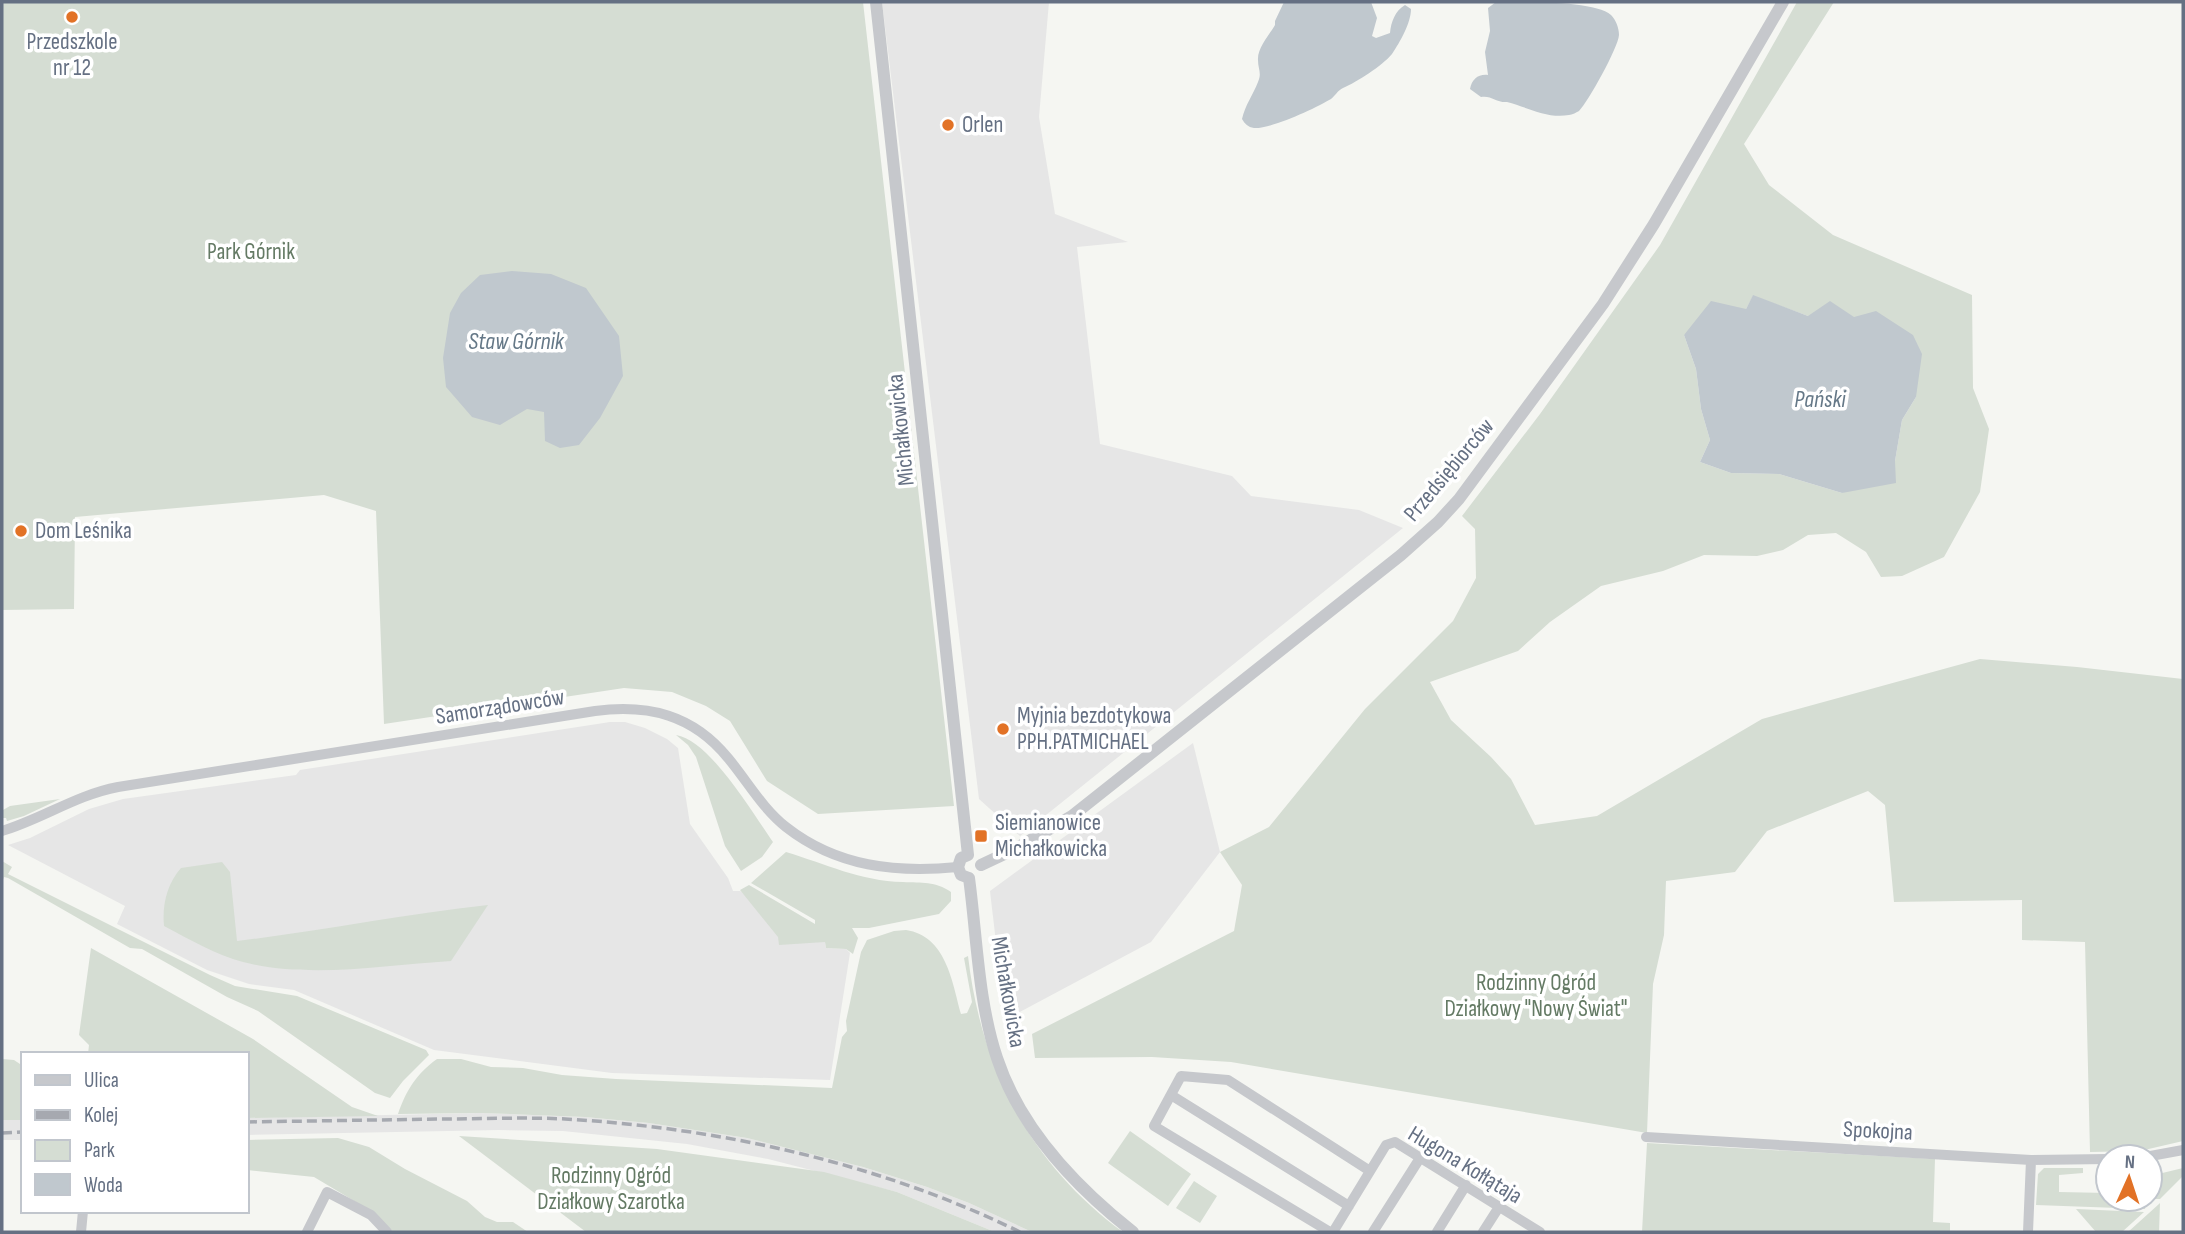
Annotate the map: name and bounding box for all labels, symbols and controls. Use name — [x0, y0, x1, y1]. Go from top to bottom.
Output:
marker: Przedszkole nr 12 — [64, 9, 80, 25]
place label: Przedszkole nr 12 — [27, 28, 117, 82]
place label: Orlen — [962, 111, 1003, 139]
marker: Orlen — [940, 117, 956, 133]
park label: Park Górnik — [207, 238, 295, 266]
water label: Staw Górnik — [468, 327, 565, 356]
street label: Michałkowicka — [881, 373, 921, 487]
water label: Pański — [1794, 385, 1846, 414]
street label: Przedsiębiorców — [1398, 413, 1500, 527]
place label: Dom Leśnika — [35, 517, 132, 545]
marker: Dom Leśnika — [13, 523, 29, 539]
street label: Samorządowców — [434, 683, 567, 731]
place label: Myjnia bezdotykowa PPH.PATMICHAEL — [1017, 702, 1171, 756]
marker: Myjnia bezdotykowa PPH.PATMICHAEL — [995, 721, 1011, 737]
place label: Siemianowice Michałkowicka — [995, 809, 1107, 863]
marker: Siemianowice Michałkowicka — [973, 828, 989, 844]
street label: Michałkowicka — [984, 934, 1032, 1050]
park label: Rodzinny Ogród Działkowy "Nowy Świat" — [1444, 969, 1628, 1023]
legend — [21, 1052, 248, 1213]
text: Ulica — [84, 1068, 119, 1093]
text: Kolej — [84, 1103, 118, 1128]
street label: Spokojna — [1842, 1115, 1914, 1147]
street label: Hugona Kołłątaja — [1403, 1120, 1527, 1210]
text: Park — [84, 1138, 115, 1163]
north arrow — [2094, 1143, 2164, 1213]
text: N — [2124, 1151, 2135, 1174]
park label: Rodzinny Ogród Działkowy Szarotka — [537, 1162, 685, 1216]
text: Woda — [84, 1173, 123, 1198]

